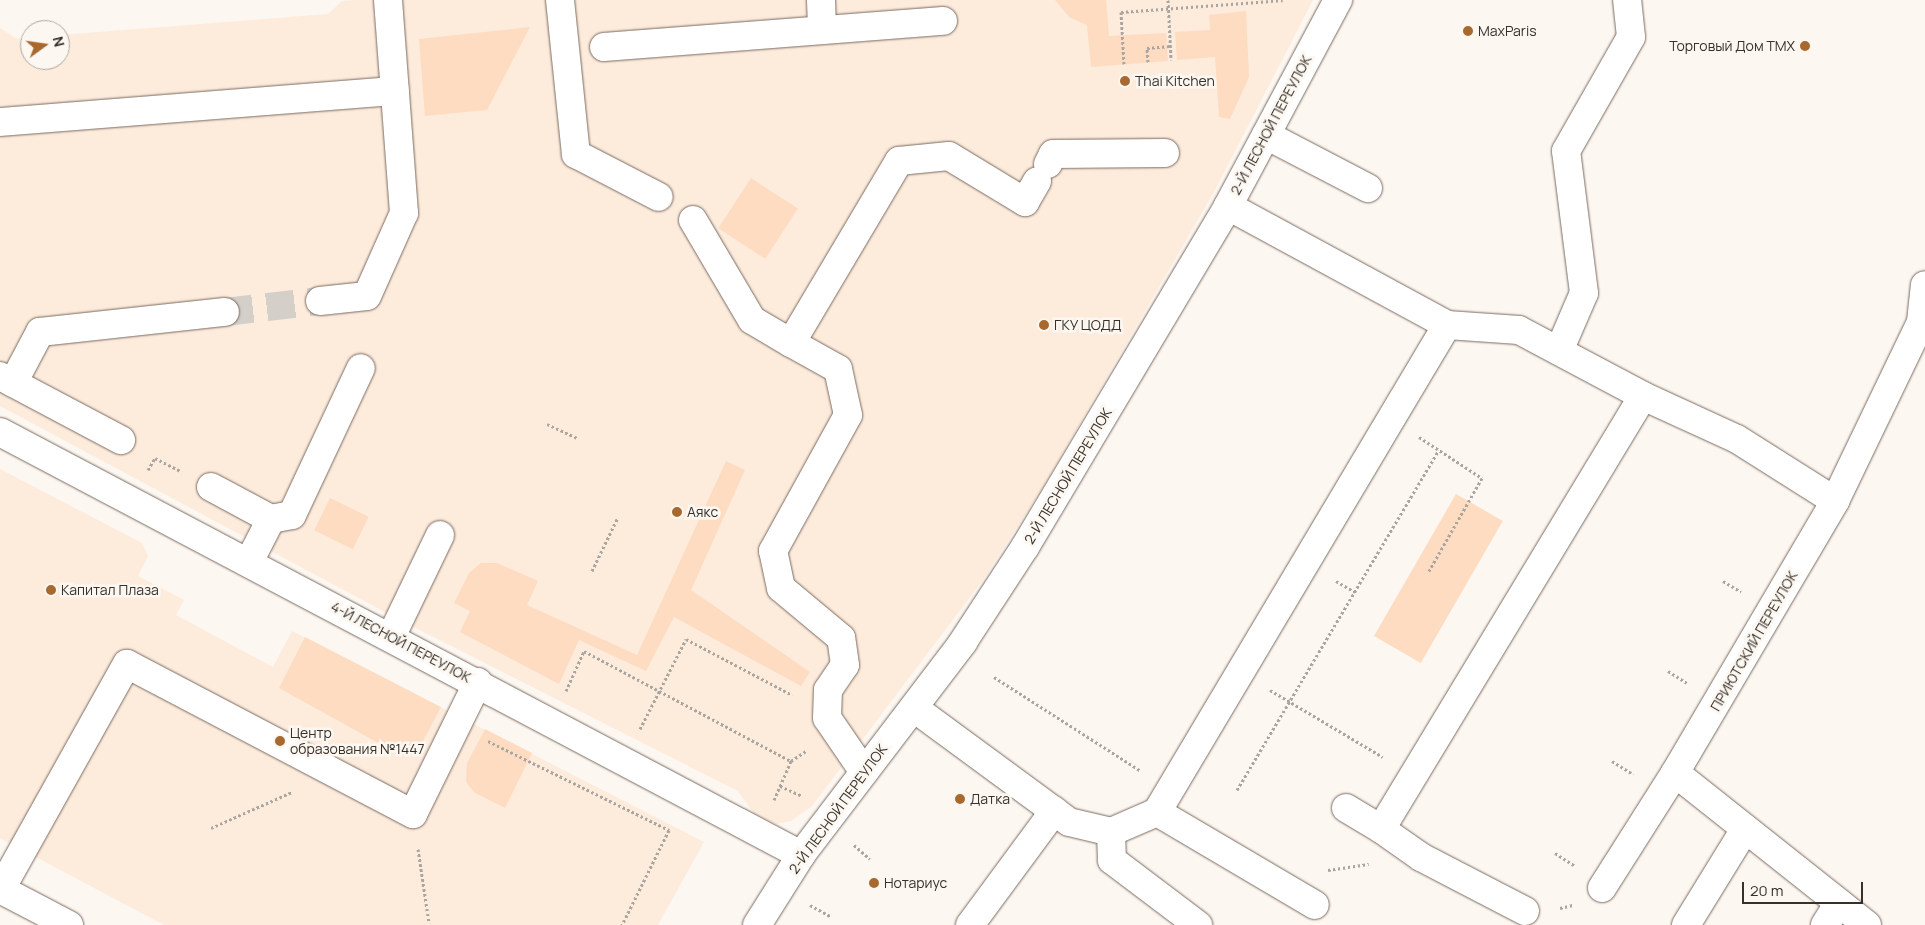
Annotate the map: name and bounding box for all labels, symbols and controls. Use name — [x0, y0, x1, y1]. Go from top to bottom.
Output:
north arrow — [20, 20, 70, 70]
place label: MaxParis — [1478, 23, 1536, 39]
marker: MaxParis — [1462, 25, 1474, 37]
text: N — [49, 34, 70, 49]
place label: Торговый Дом ТМХ — [1669, 38, 1795, 54]
marker: Торговый Дом ТМХ — [1799, 40, 1811, 52]
street label: 2-Й ЛЕСНОЙ ПЕРЕУЛОК — [1227, 52, 1315, 198]
place label: Thai Kitchen — [1135, 73, 1215, 89]
marker: Thai Kitchen — [1119, 75, 1131, 87]
place label: ГКУ ЦОДД — [1054, 317, 1122, 333]
marker: ГКУ ЦОДД — [1038, 319, 1050, 331]
street label: 2-Й ЛЕСНОЙ ПЕРЕУЛОК — [1021, 405, 1115, 547]
place label: Аякс — [687, 504, 718, 520]
marker: Аякс — [671, 506, 683, 518]
street label: ПРИЮТСКИЙ ПЕРЕУЛОК — [1707, 568, 1801, 714]
place label: Капитал Плаза — [61, 582, 159, 598]
marker: Капитал Плаза — [45, 584, 57, 596]
street label: 4-Й ЛЕСНОЙ ПЕРЕУЛОК — [328, 598, 474, 686]
place label: Центр образования №1447 — [290, 725, 425, 758]
marker: Центр образования №1447 — [274, 735, 286, 747]
street label: 2-Й ЛЕСНОЙ ПЕРЕУЛОК — [785, 741, 891, 877]
place label: Датка — [970, 791, 1010, 807]
marker: Датка — [954, 793, 966, 805]
scale bar — [1745, 872, 1866, 904]
place label: Нотариус — [884, 875, 947, 891]
marker: Нотариус — [868, 877, 880, 889]
text: 20 m — [1750, 880, 1783, 901]

